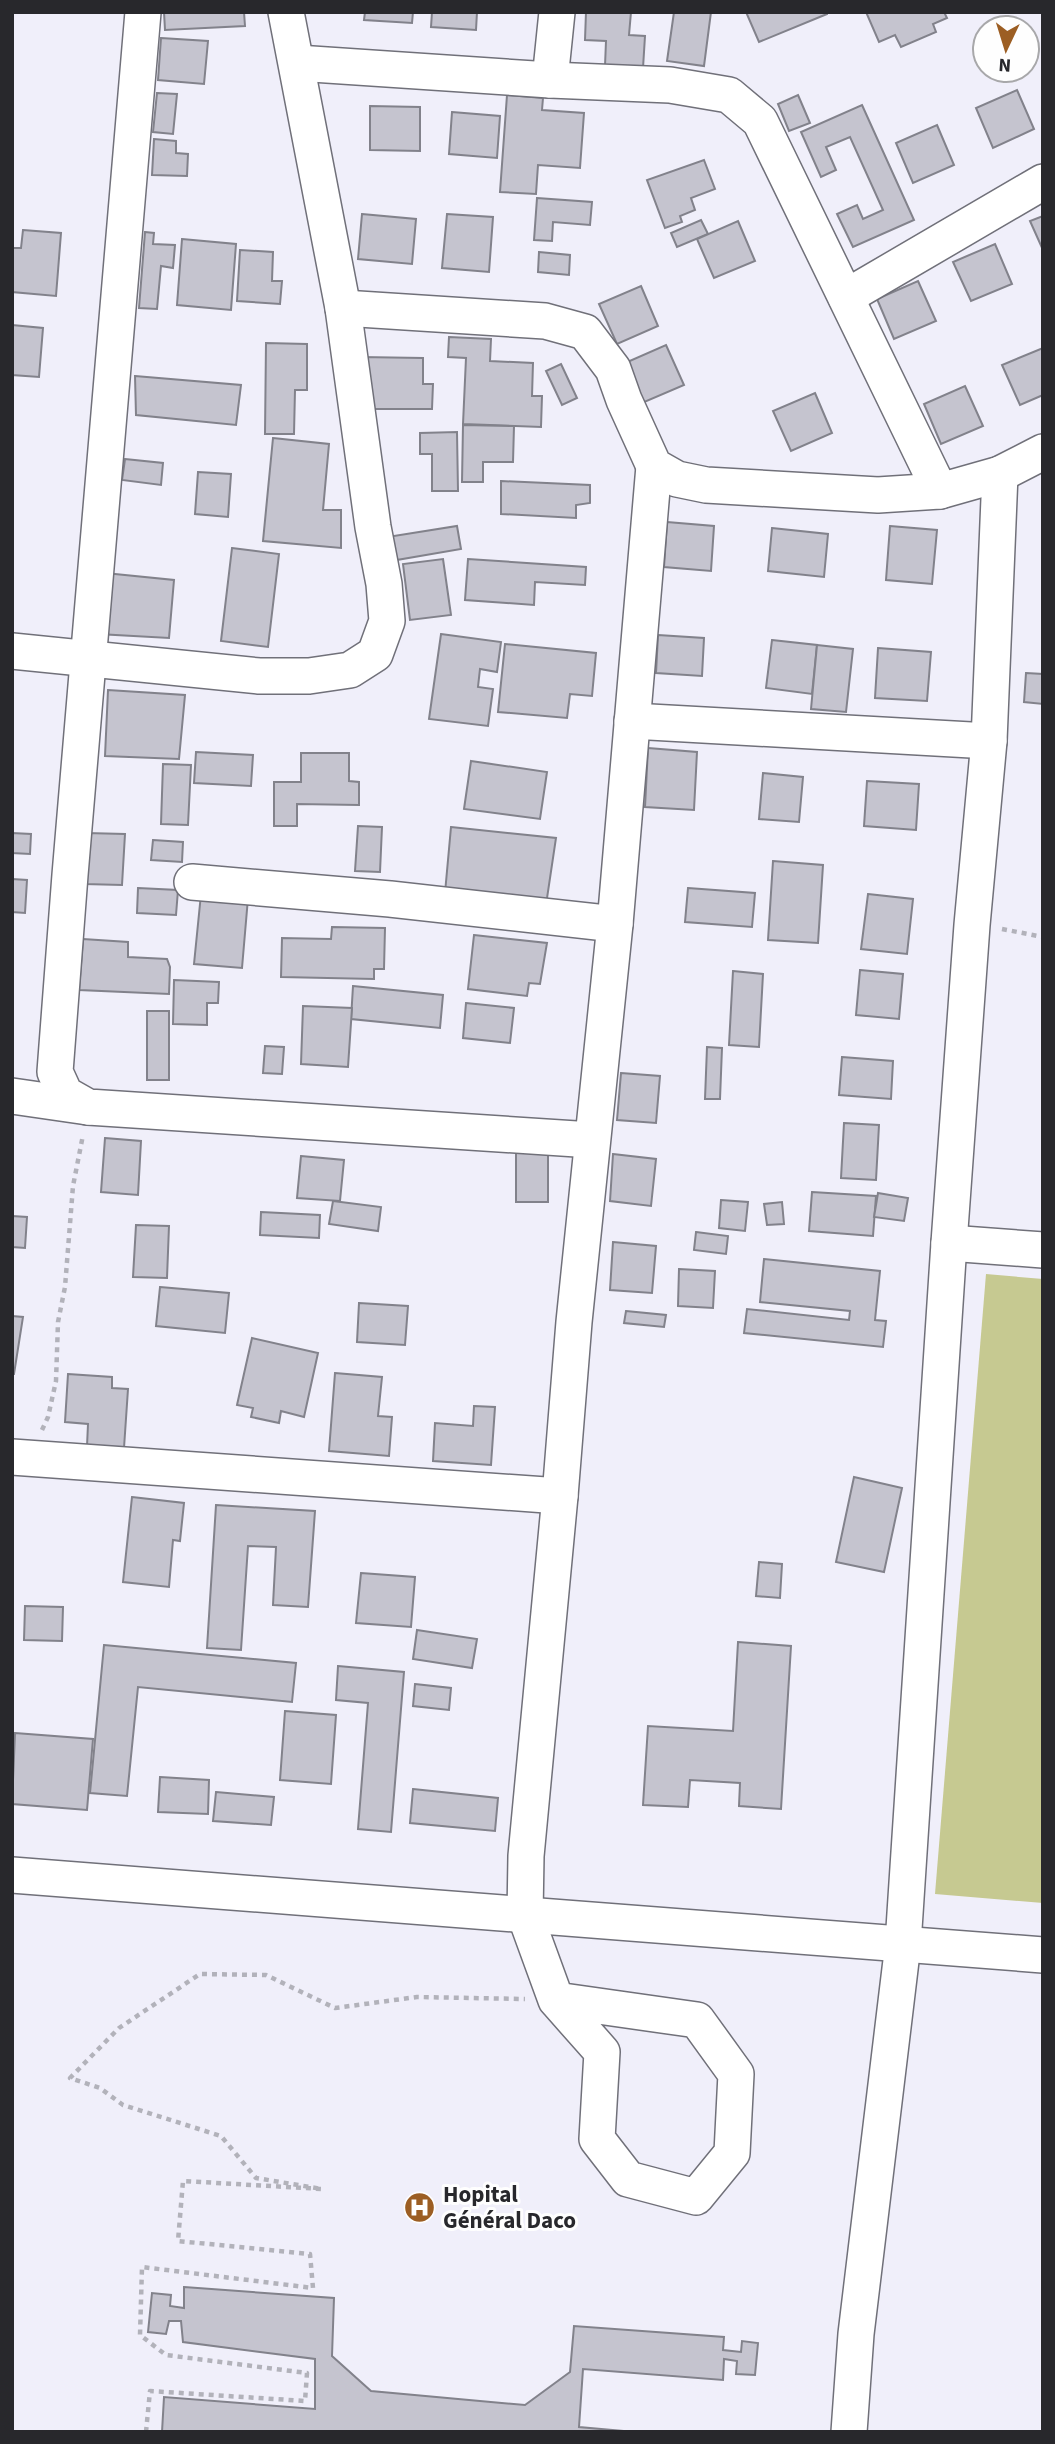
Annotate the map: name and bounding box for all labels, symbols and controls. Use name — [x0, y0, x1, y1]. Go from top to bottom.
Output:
north arrow — [971, 14, 1041, 84]
text: N — [998, 51, 1012, 78]
place label: Hopital Général Daco — [443, 2178, 576, 2237]
hospital icon: Hopital Général Daco — [403, 2190, 437, 2224]

